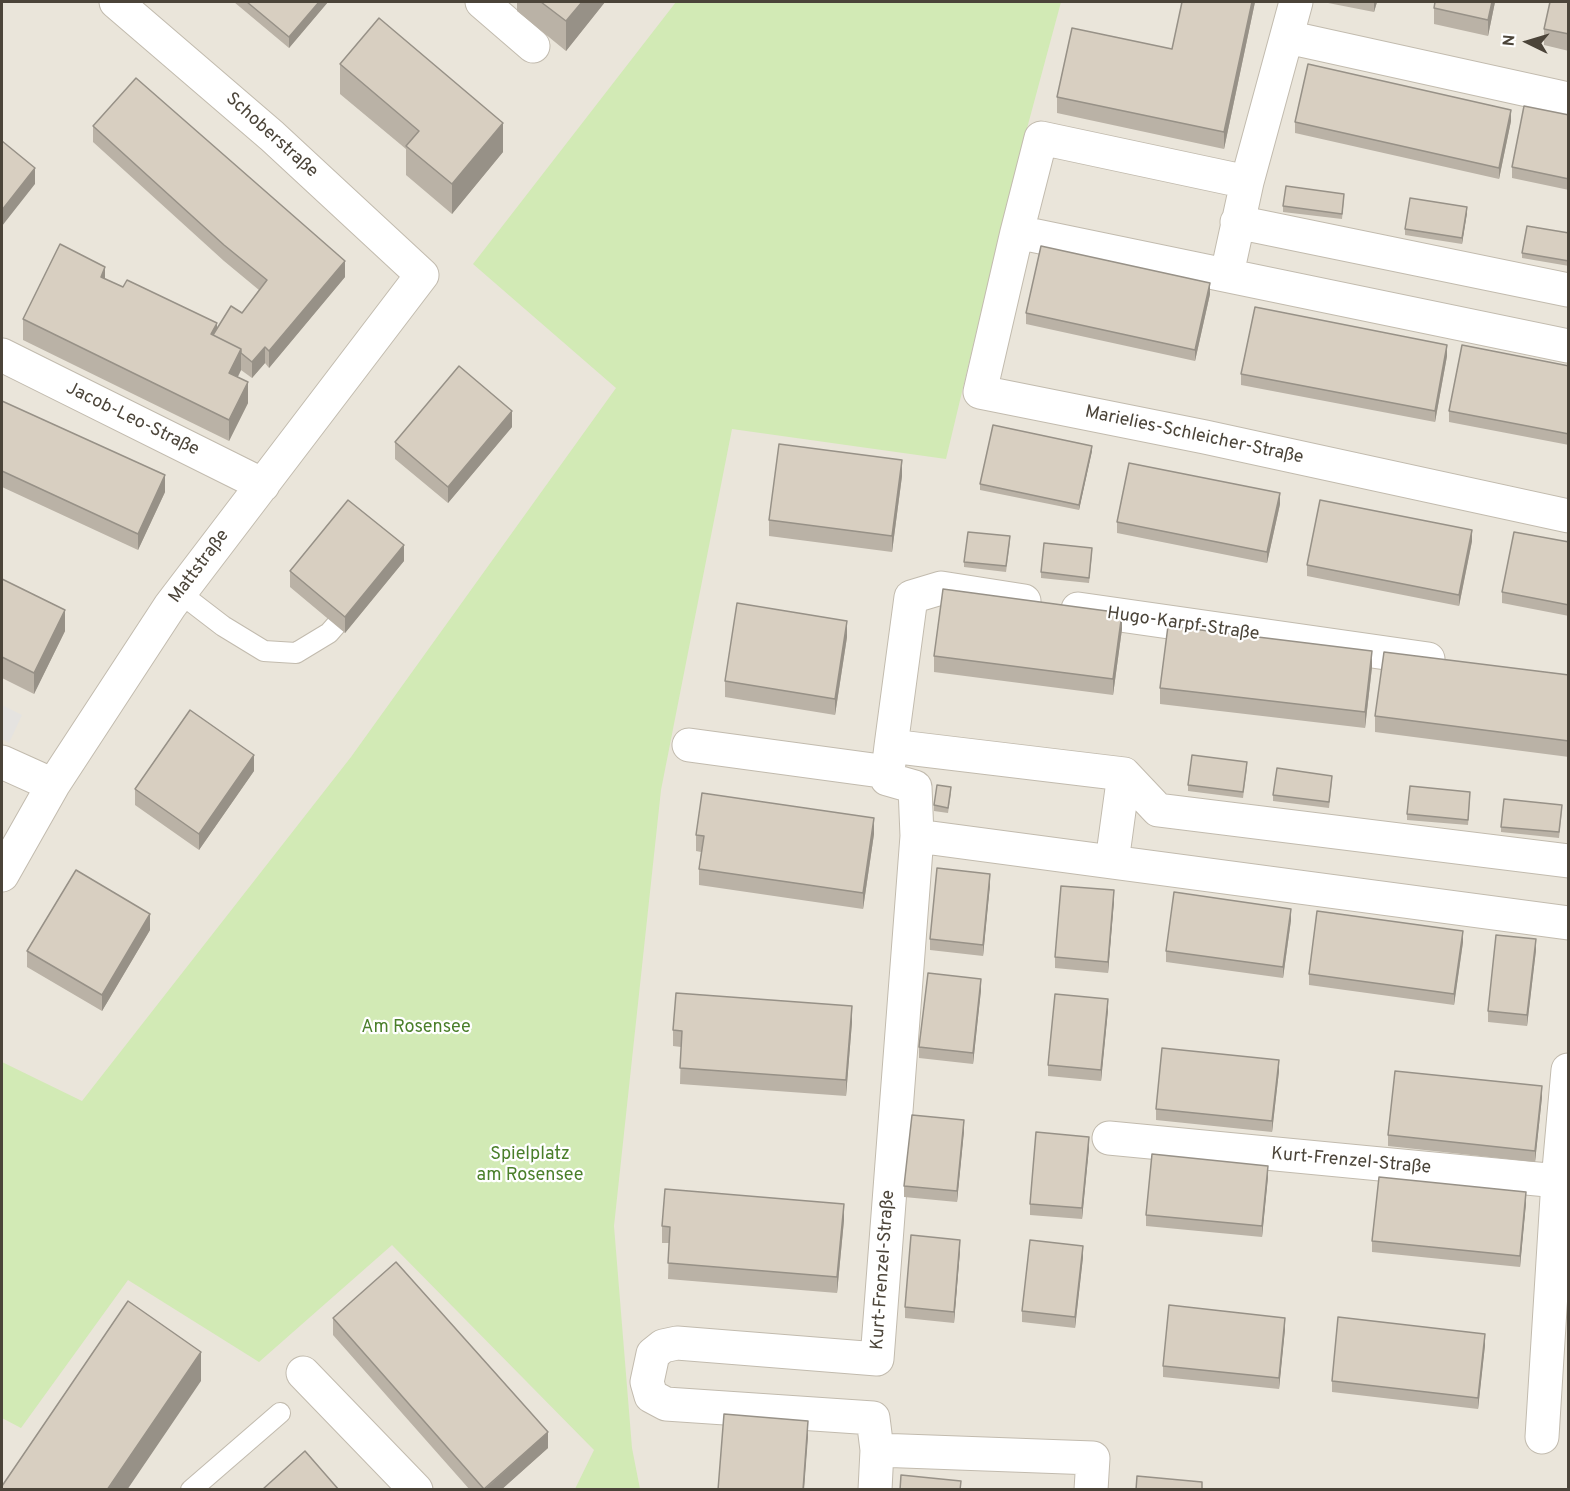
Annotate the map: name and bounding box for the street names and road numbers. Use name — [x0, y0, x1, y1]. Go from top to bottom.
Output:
street label: Schoberstraße — [220, 89, 322, 183]
street label: Jacob-Leo-Straße — [62, 378, 202, 462]
street label: Marielies-Schleicher-Straße — [1083, 402, 1305, 470]
street label: Mattstraße — [165, 526, 235, 608]
street label: Hugo-Karpf-Straße — [1106, 604, 1260, 646]
street label: Kurt-Frenzel-Straße — [1270, 1144, 1432, 1180]
street label: Kurt-Frenzel-Straße — [868, 1189, 900, 1351]

